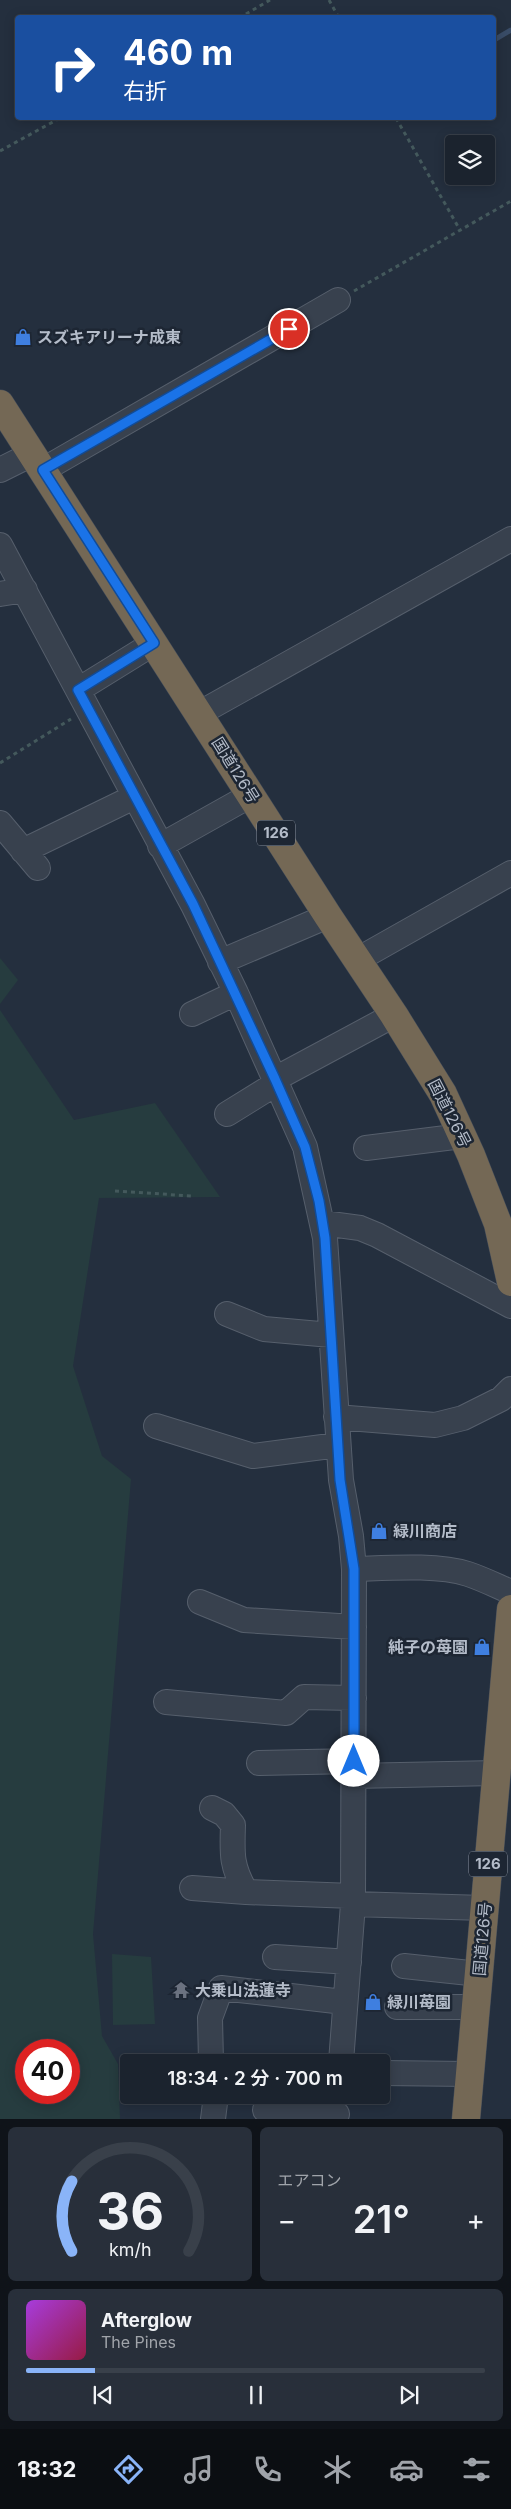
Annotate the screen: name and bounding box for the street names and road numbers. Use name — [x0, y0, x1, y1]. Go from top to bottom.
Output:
street label: 国道126号 — [208, 733, 264, 807]
road number: 126 — [257, 820, 295, 846]
street label: 国道126号 — [424, 1075, 476, 1151]
road number: 126 — [469, 1852, 507, 1876]
street label: 国道126号 — [469, 1901, 495, 1977]

